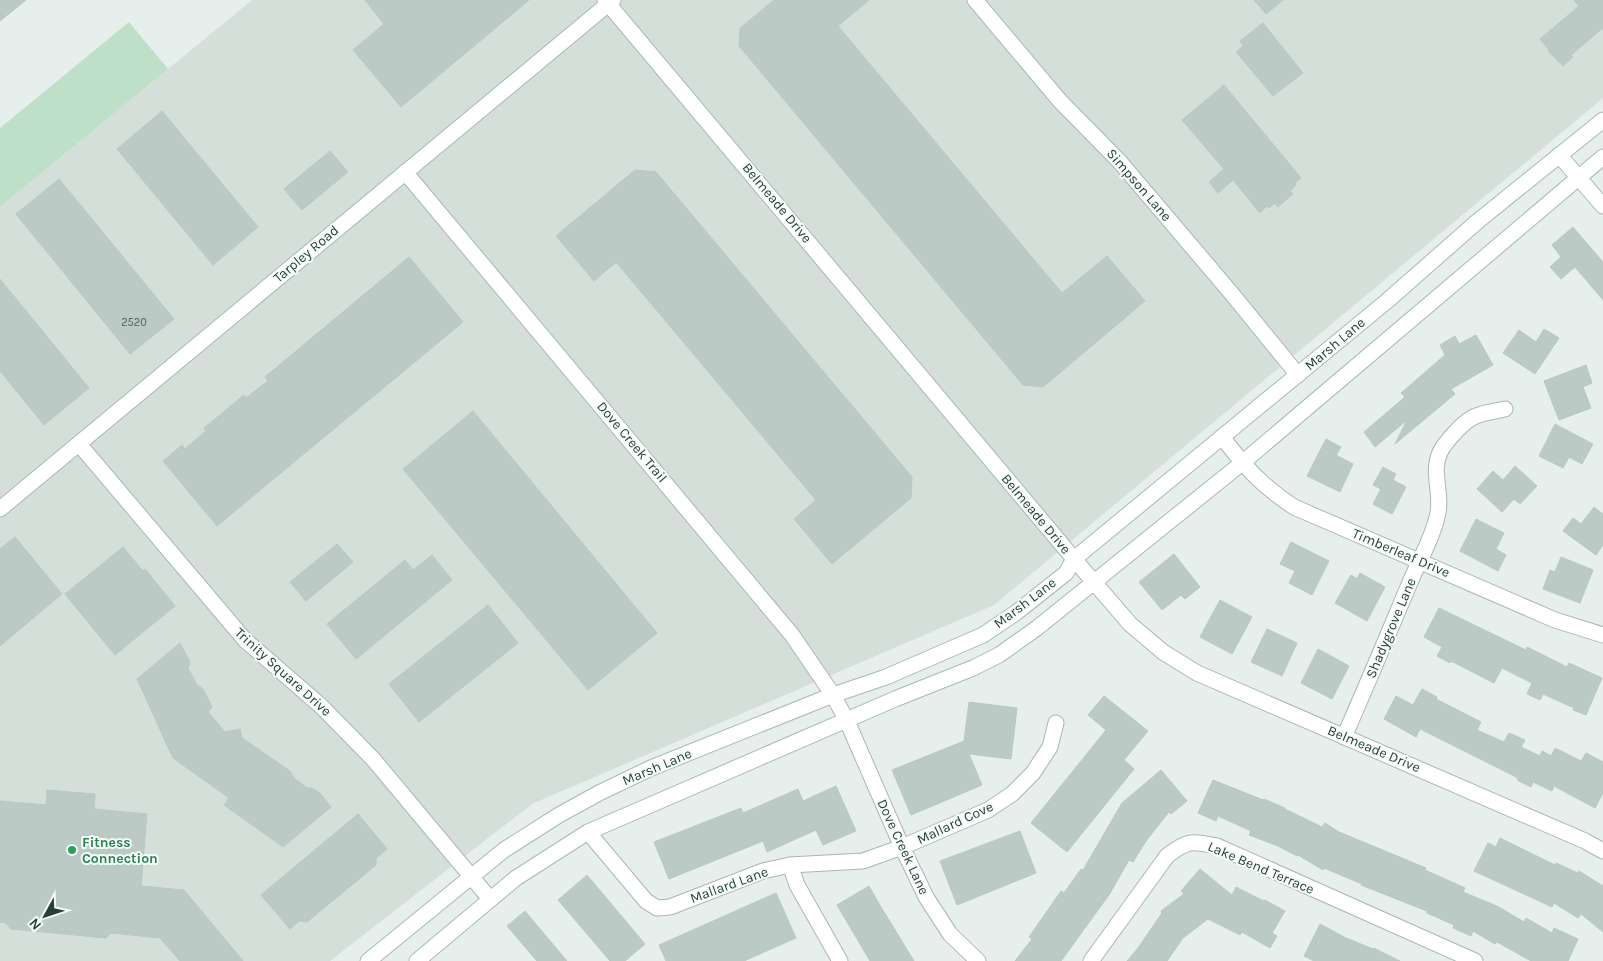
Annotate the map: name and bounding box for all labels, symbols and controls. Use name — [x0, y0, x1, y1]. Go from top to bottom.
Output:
street label: Simpson Lane — [1103, 145, 1175, 225]
street label: Belmeade Drive — [739, 159, 815, 247]
street label: Tarpley Road — [270, 222, 342, 286]
street label: Marsh Lane — [1301, 314, 1369, 374]
house number: 2520 — [121, 316, 147, 329]
street label: Dove Creek Trail — [593, 398, 671, 486]
street label: Belmeade Drive — [998, 470, 1074, 558]
street label: Timberleaf Drive — [1350, 525, 1452, 581]
street label: Marsh Lane — [990, 574, 1060, 632]
street label: Shadygrove Lane — [1362, 575, 1420, 681]
street label: Trinity Square Drive — [231, 624, 335, 720]
street label: Belmeade Drive — [1325, 722, 1423, 776]
street label: Marsh Lane — [620, 745, 694, 789]
street label: Dove Creek Lane — [873, 796, 933, 898]
street label: Mallard Cove — [914, 798, 996, 848]
place label: Fitness Connection — [82, 834, 158, 867]
street label: Lake Bend Terrace — [1205, 838, 1317, 898]
marker: Fitness Connection — [66, 844, 78, 856]
street label: Mallard Lane — [688, 863, 770, 907]
north arrow — [20, 891, 70, 941]
text: N — [26, 915, 45, 933]

